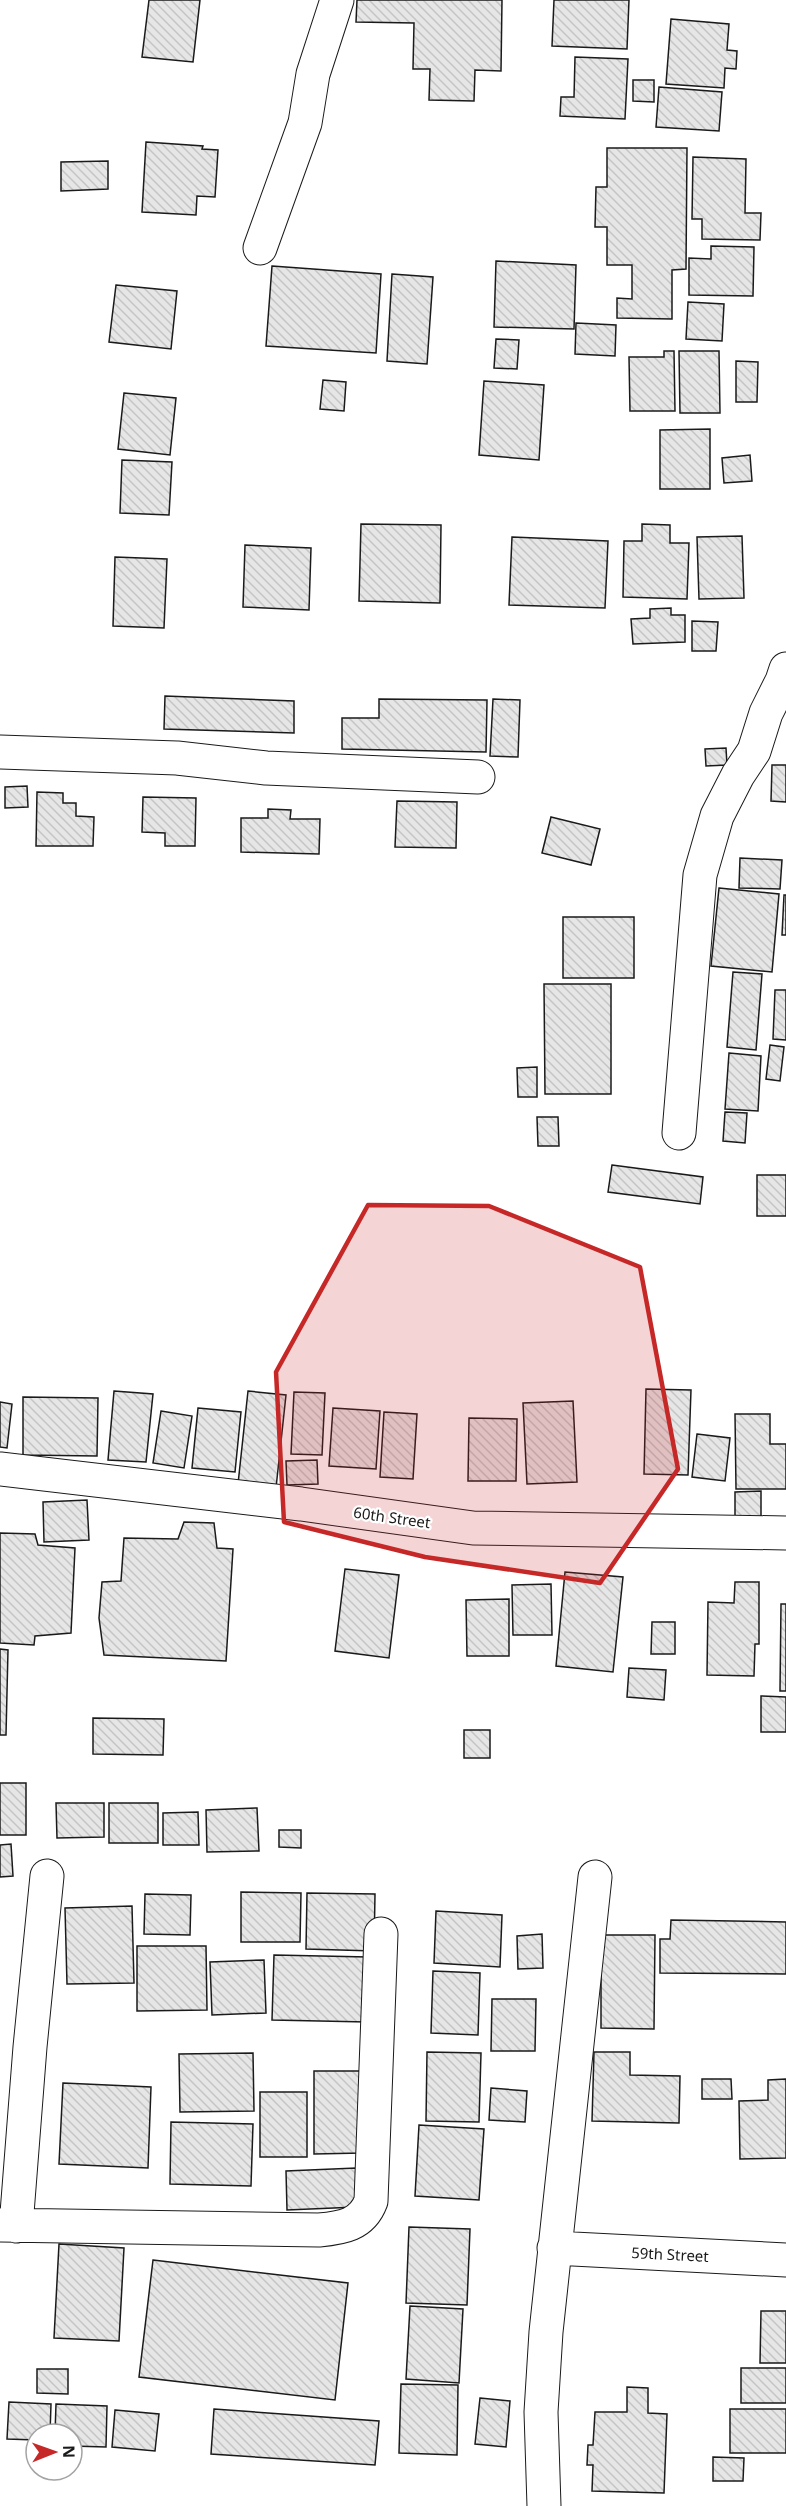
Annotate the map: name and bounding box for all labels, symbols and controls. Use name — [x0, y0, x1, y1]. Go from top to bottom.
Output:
street label: 60th Street — [352, 1502, 432, 1532]
street label: 59th Street — [631, 2242, 710, 2266]
north arrow — [24, 2422, 84, 2482]
text: N — [58, 2445, 80, 2458]

